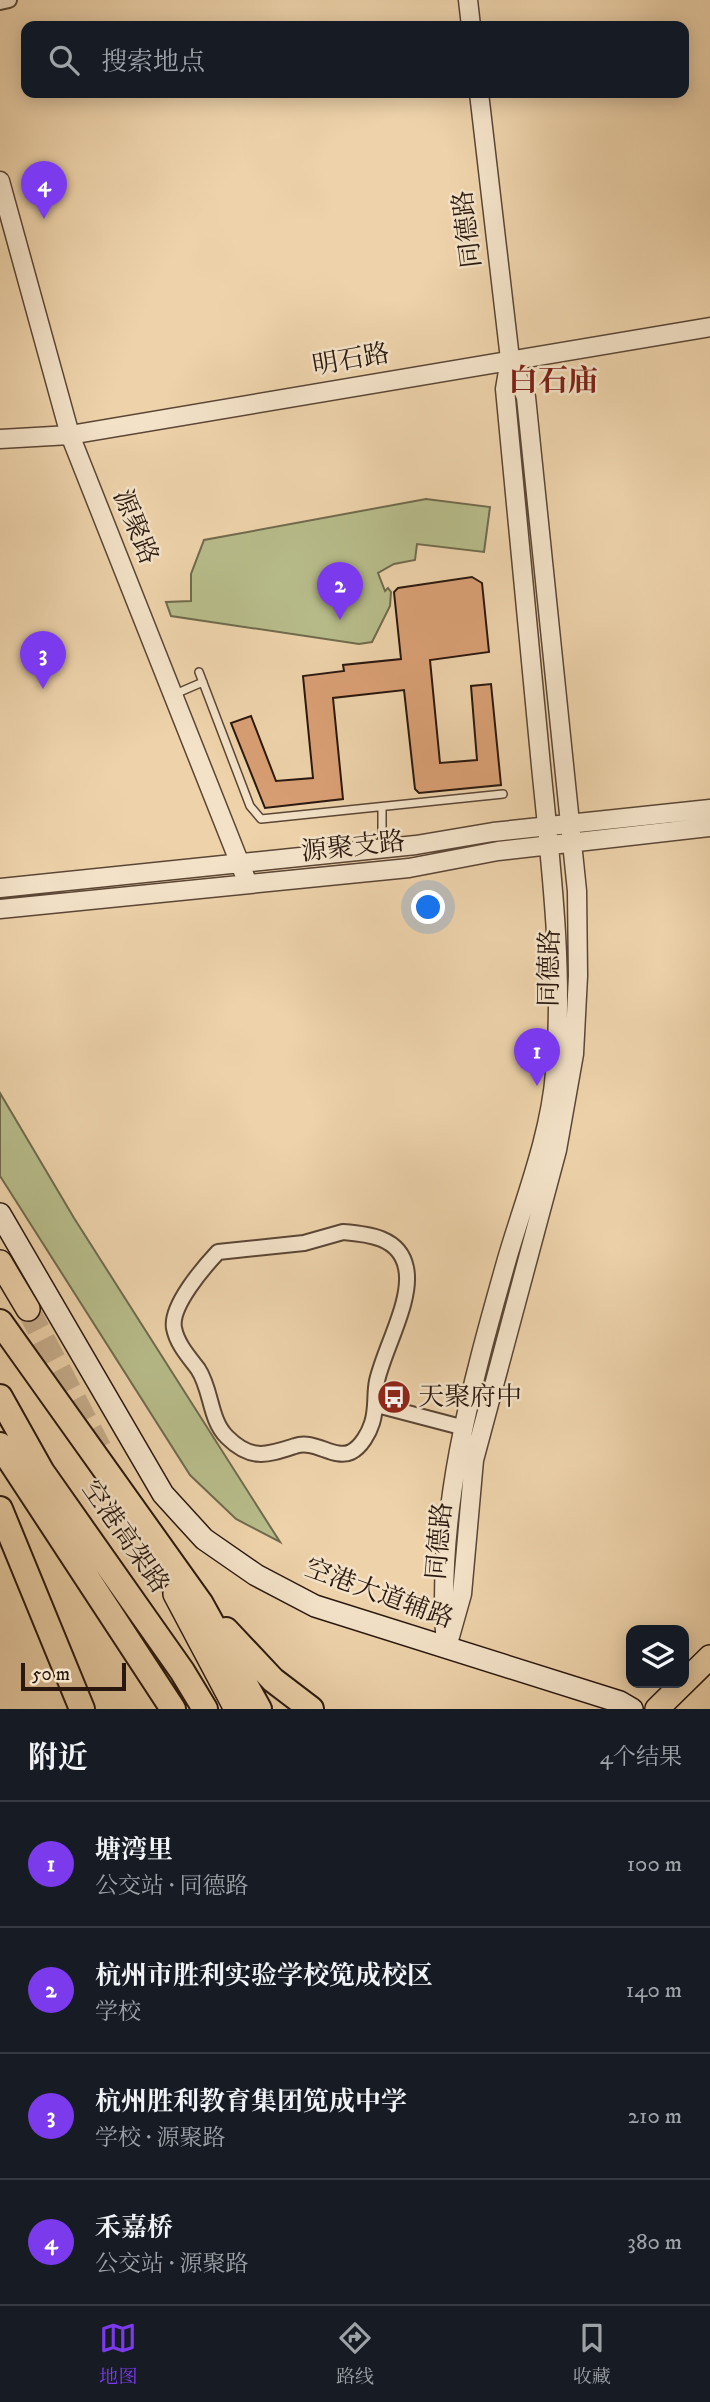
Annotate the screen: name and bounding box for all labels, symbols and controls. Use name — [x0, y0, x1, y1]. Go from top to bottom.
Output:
search box — [21, 21, 689, 98]
icon: search — [45, 41, 83, 79]
text: 搜索地点 — [101, 46, 205, 79]
pin: 4 — [21, 161, 67, 219]
street label: 同德路 — [447, 188, 489, 270]
street label: 明石路 — [310, 337, 392, 383]
district label: 白石庙 — [508, 363, 598, 400]
street label: 源聚路 — [105, 485, 165, 569]
pin: 2 — [317, 562, 363, 620]
pin: 3 — [20, 631, 66, 689]
street label: 源聚支路 — [300, 825, 406, 869]
your location — [411, 890, 445, 924]
street label: 同德路 — [533, 929, 567, 1007]
pin: 1 — [514, 1028, 560, 1086]
bus stop icon: 天聚府中 — [375, 1378, 413, 1416]
place label: 天聚府中 — [418, 1381, 522, 1414]
street label: 空港高架路 — [74, 1474, 176, 1600]
street label: 同德路 — [420, 1501, 460, 1581]
street label: 空港大道辅路 — [300, 1552, 458, 1636]
map controls — [626, 1625, 689, 1688]
button: layers — [626, 1625, 689, 1688]
scale bar — [21, 1660, 126, 1692]
text: 50 m — [32, 1663, 70, 1686]
text: 附近 — [28, 1740, 88, 1777]
text: 4个结果 — [600, 1743, 682, 1772]
text: 塘湾里 — [95, 1834, 173, 1867]
text: 1 — [47, 1850, 55, 1879]
text: 100 m — [627, 1850, 682, 1879]
text: 公交站 · 同德路 — [95, 1872, 248, 1901]
text: 杭州市胜利实验学校笕成校区 — [95, 1960, 433, 1993]
text: 2 — [45, 1976, 57, 2005]
text: 140 m — [626, 1976, 682, 2005]
text: 学校 — [95, 1998, 141, 2027]
text: 杭州胜利教育集团笕成中学 — [95, 2086, 407, 2119]
text: 3 — [47, 2102, 55, 2131]
text: 210 m — [628, 2102, 682, 2131]
text: 学校 · 源聚路 — [95, 2124, 225, 2153]
text: 禾嘉桥 — [95, 2212, 173, 2245]
text: 4 — [44, 2228, 58, 2257]
text: 380 m — [627, 2228, 682, 2257]
text: 公交站 · 源聚路 — [95, 2250, 248, 2279]
tab: 地图 — [99, 2319, 137, 2389]
tab: 路线 — [336, 2319, 374, 2389]
tab: 收藏 — [573, 2319, 611, 2389]

